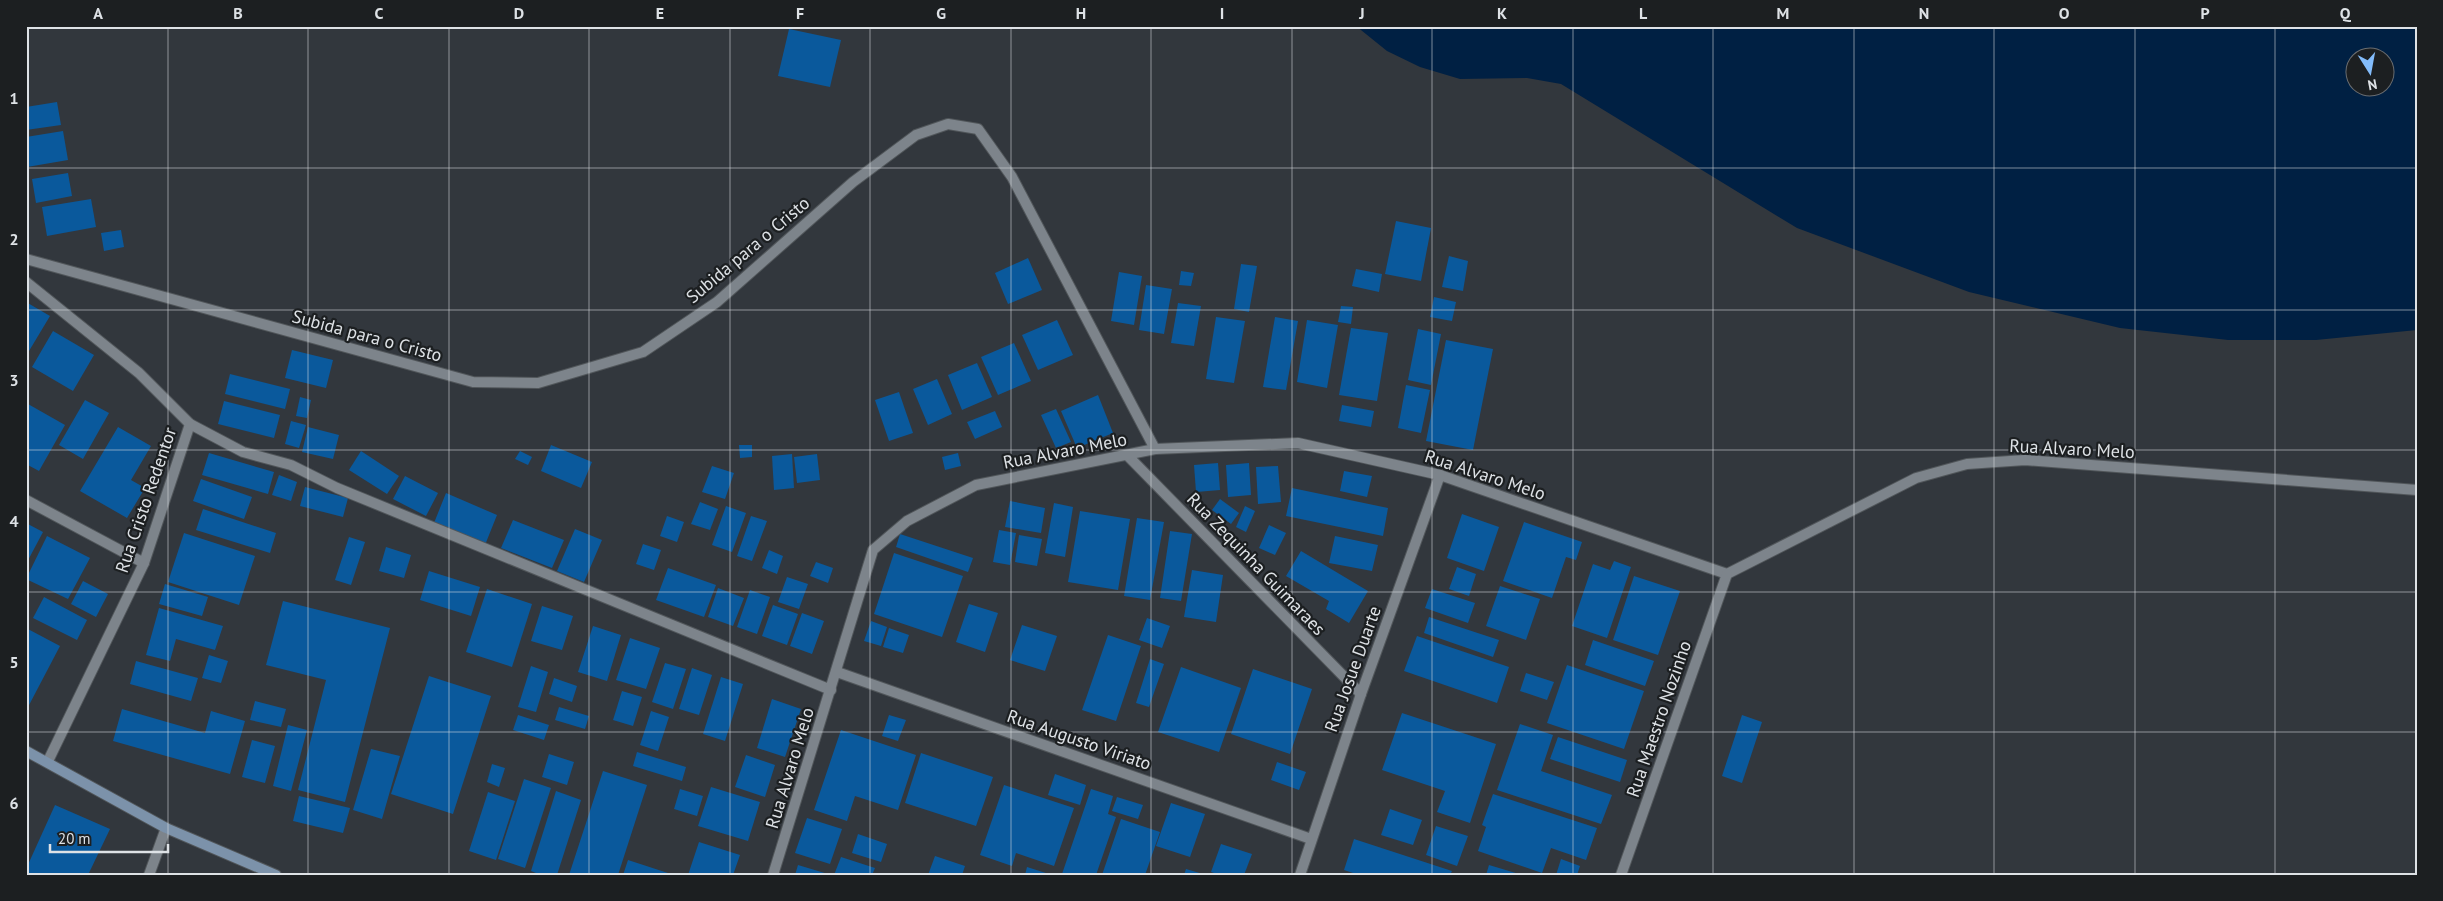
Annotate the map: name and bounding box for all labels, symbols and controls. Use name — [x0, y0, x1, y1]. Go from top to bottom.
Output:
text: A — [93, 3, 103, 23]
text: B — [233, 3, 243, 23]
text: C — [375, 3, 384, 23]
text: D — [514, 3, 524, 23]
text: E — [656, 3, 664, 23]
text: F — [796, 3, 804, 23]
text: G — [936, 3, 946, 23]
text: H — [1076, 3, 1086, 23]
text: I — [1220, 3, 1224, 23]
text: J — [1358, 3, 1365, 23]
text: K — [1497, 3, 1507, 23]
text: L — [1639, 3, 1648, 23]
text: M — [1777, 3, 1789, 23]
text: N — [1919, 3, 1929, 23]
text: O — [2059, 3, 2070, 23]
text: P — [2200, 3, 2210, 23]
text: Q — [2340, 3, 2352, 23]
north arrow — [2346, 48, 2396, 98]
text: N — [2366, 75, 2379, 94]
text: 1 — [9, 88, 19, 108]
street label: Subida para o Cristo — [681, 191, 814, 308]
text: 2 — [9, 229, 19, 249]
street label: Subida para o Cristo — [290, 304, 445, 367]
text: 3 — [9, 370, 19, 390]
street label: Rua Cristo Redentor — [110, 424, 181, 576]
street label: Rua Alvaro Melo — [1001, 427, 1129, 474]
street label: Rua Alvaro Melo — [2009, 434, 2135, 463]
street label: Rua Alvaro Melo — [1422, 444, 1548, 505]
street label: Rua Zequinha Guimaraes — [1182, 487, 1331, 640]
text: 4 — [9, 511, 19, 531]
street label: Rua Josue Duarte — [1319, 603, 1386, 735]
street label: Rua Maestro Nozinho — [1621, 637, 1696, 800]
text: 5 — [9, 652, 19, 672]
street label: Rua Alvaro Melo — [760, 704, 819, 831]
street label: Rua Augusto Viriato — [1004, 704, 1154, 775]
text: 6 — [9, 793, 19, 813]
scale bar — [50, 821, 168, 853]
text: 20 m — [58, 829, 91, 848]

